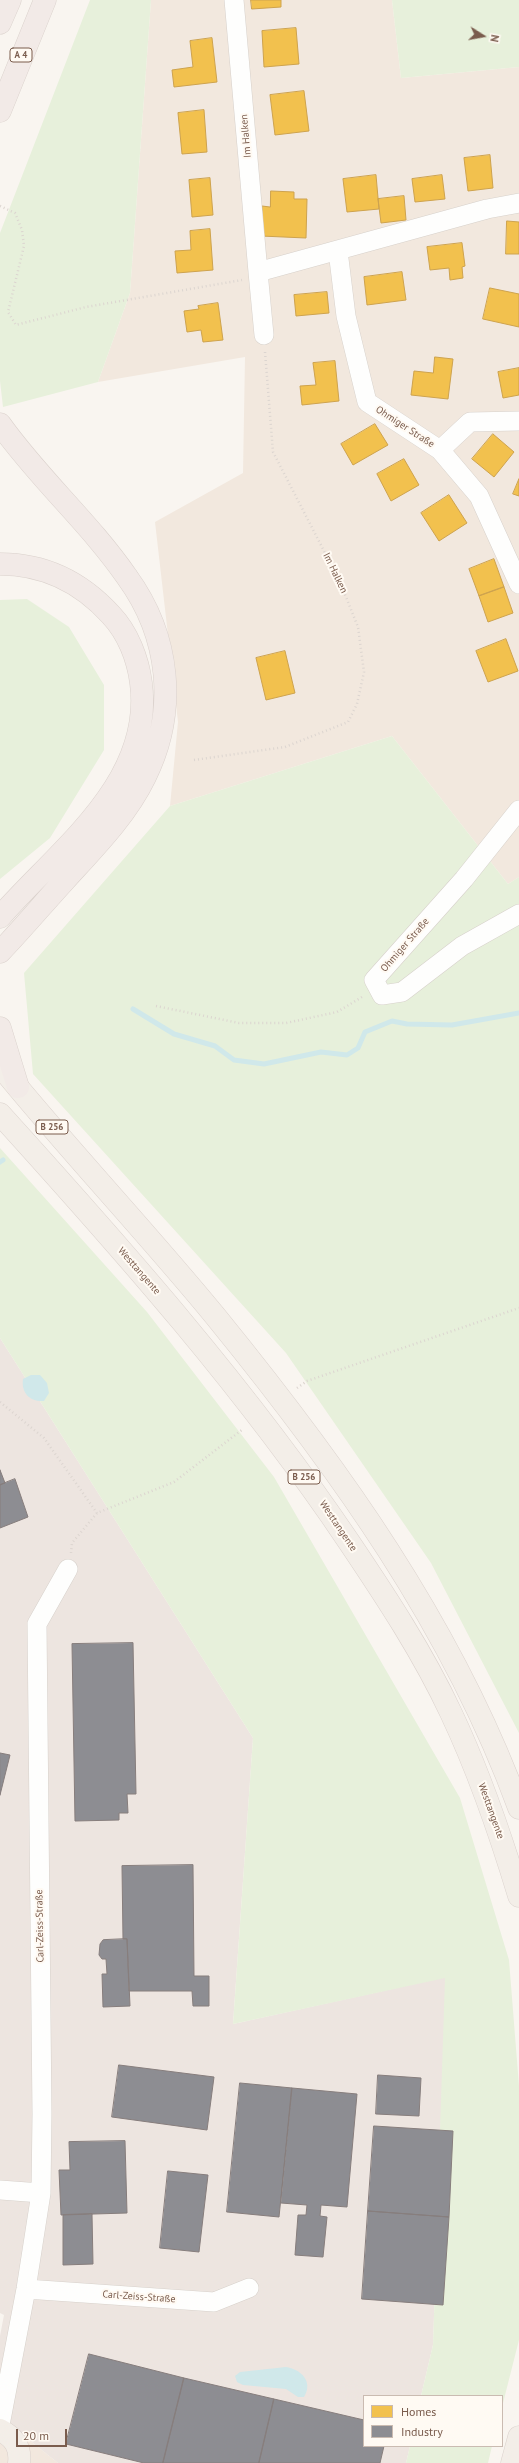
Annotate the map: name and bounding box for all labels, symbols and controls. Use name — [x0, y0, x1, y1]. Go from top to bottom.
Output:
north arrow — [463, 16, 503, 56]
text: N — [487, 33, 502, 43]
road number: A 4 — [10, 48, 32, 62]
street label: Im Halken — [238, 114, 254, 158]
street label: Ohmiger Straße — [373, 404, 437, 450]
street label: Im Halken — [320, 551, 350, 595]
street label: Ohmiger Straße — [378, 916, 432, 974]
road number: B 256 — [36, 1120, 68, 1134]
street label: Westtangente — [115, 1245, 163, 1297]
road number: B 256 — [288, 1470, 320, 1484]
street label: Westtangente — [317, 1498, 359, 1554]
street label: Westtangente — [475, 1781, 507, 1841]
street label: Carl-Zeiss-Straße — [33, 1889, 47, 1963]
street label: Carl-Zeiss-Straße — [102, 2288, 176, 2306]
legend — [363, 2395, 503, 2447]
text: Homes — [401, 2404, 436, 2419]
scale bar — [18, 2421, 69, 2447]
text: Industry — [401, 2424, 443, 2439]
text: 20 m — [23, 2428, 49, 2443]

